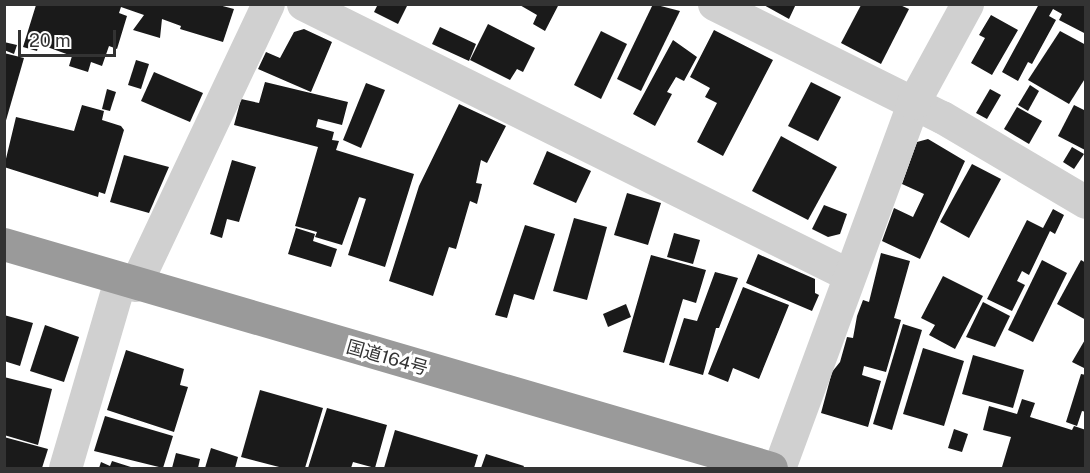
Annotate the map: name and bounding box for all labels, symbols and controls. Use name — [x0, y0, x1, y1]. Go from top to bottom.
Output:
scale bar — [21, 18, 118, 56]
text: 20 m — [29, 30, 71, 51]
street label: 国道164号 — [344, 336, 430, 380]

